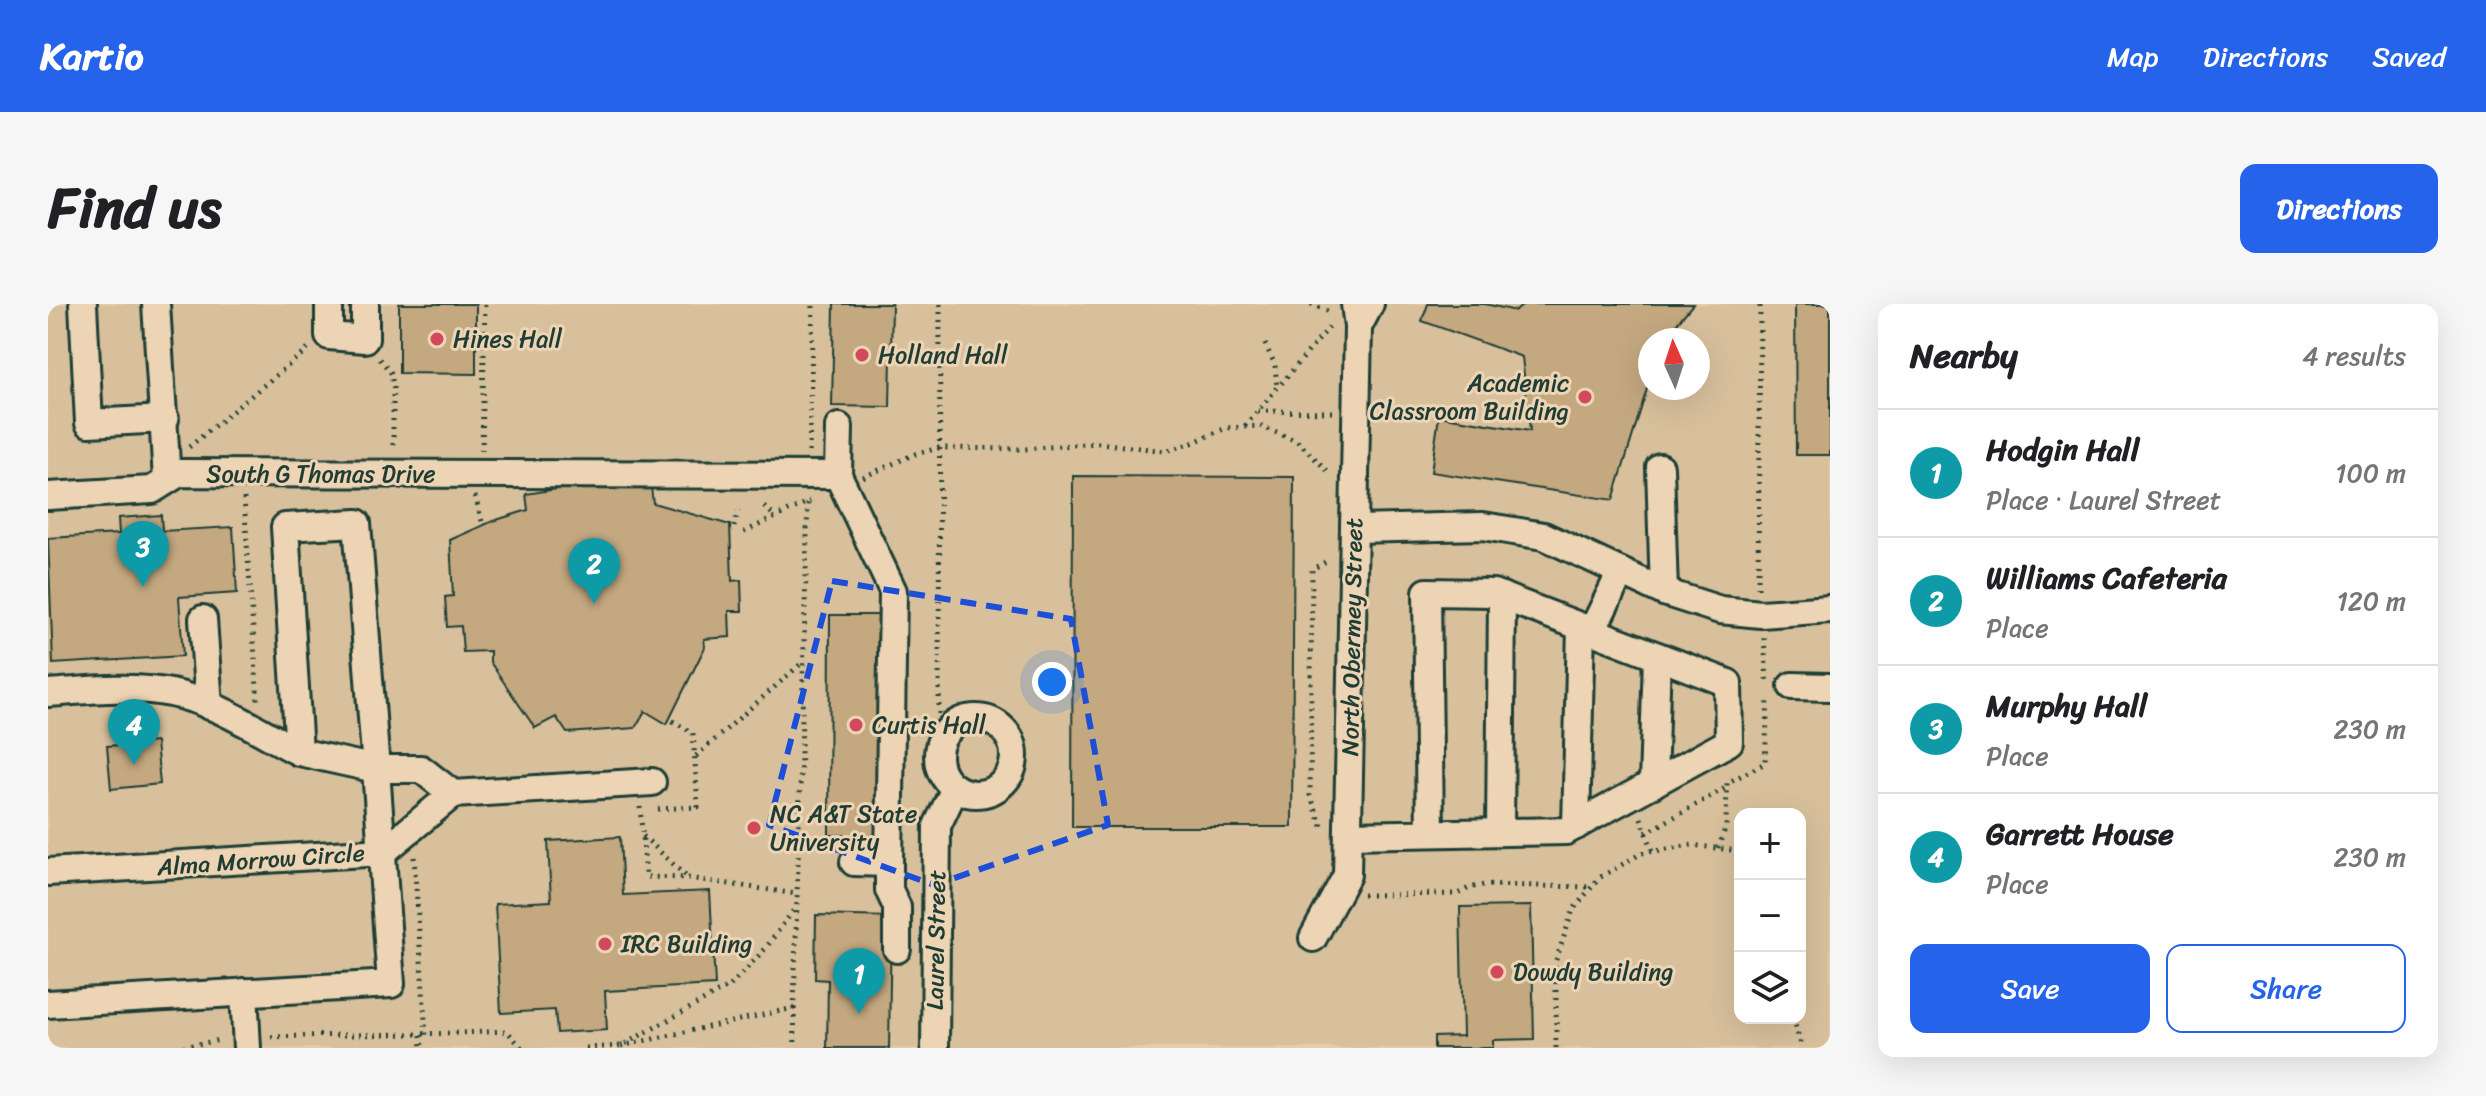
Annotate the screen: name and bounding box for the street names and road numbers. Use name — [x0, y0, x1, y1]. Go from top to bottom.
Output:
street label: South G Thomas Drive — [206, 453, 436, 495]
street label: North Obermey Street — [1329, 518, 1375, 756]
street label: Alma Morrow Circle — [155, 832, 366, 888]
street label: Laurel Street — [914, 870, 958, 1010]

